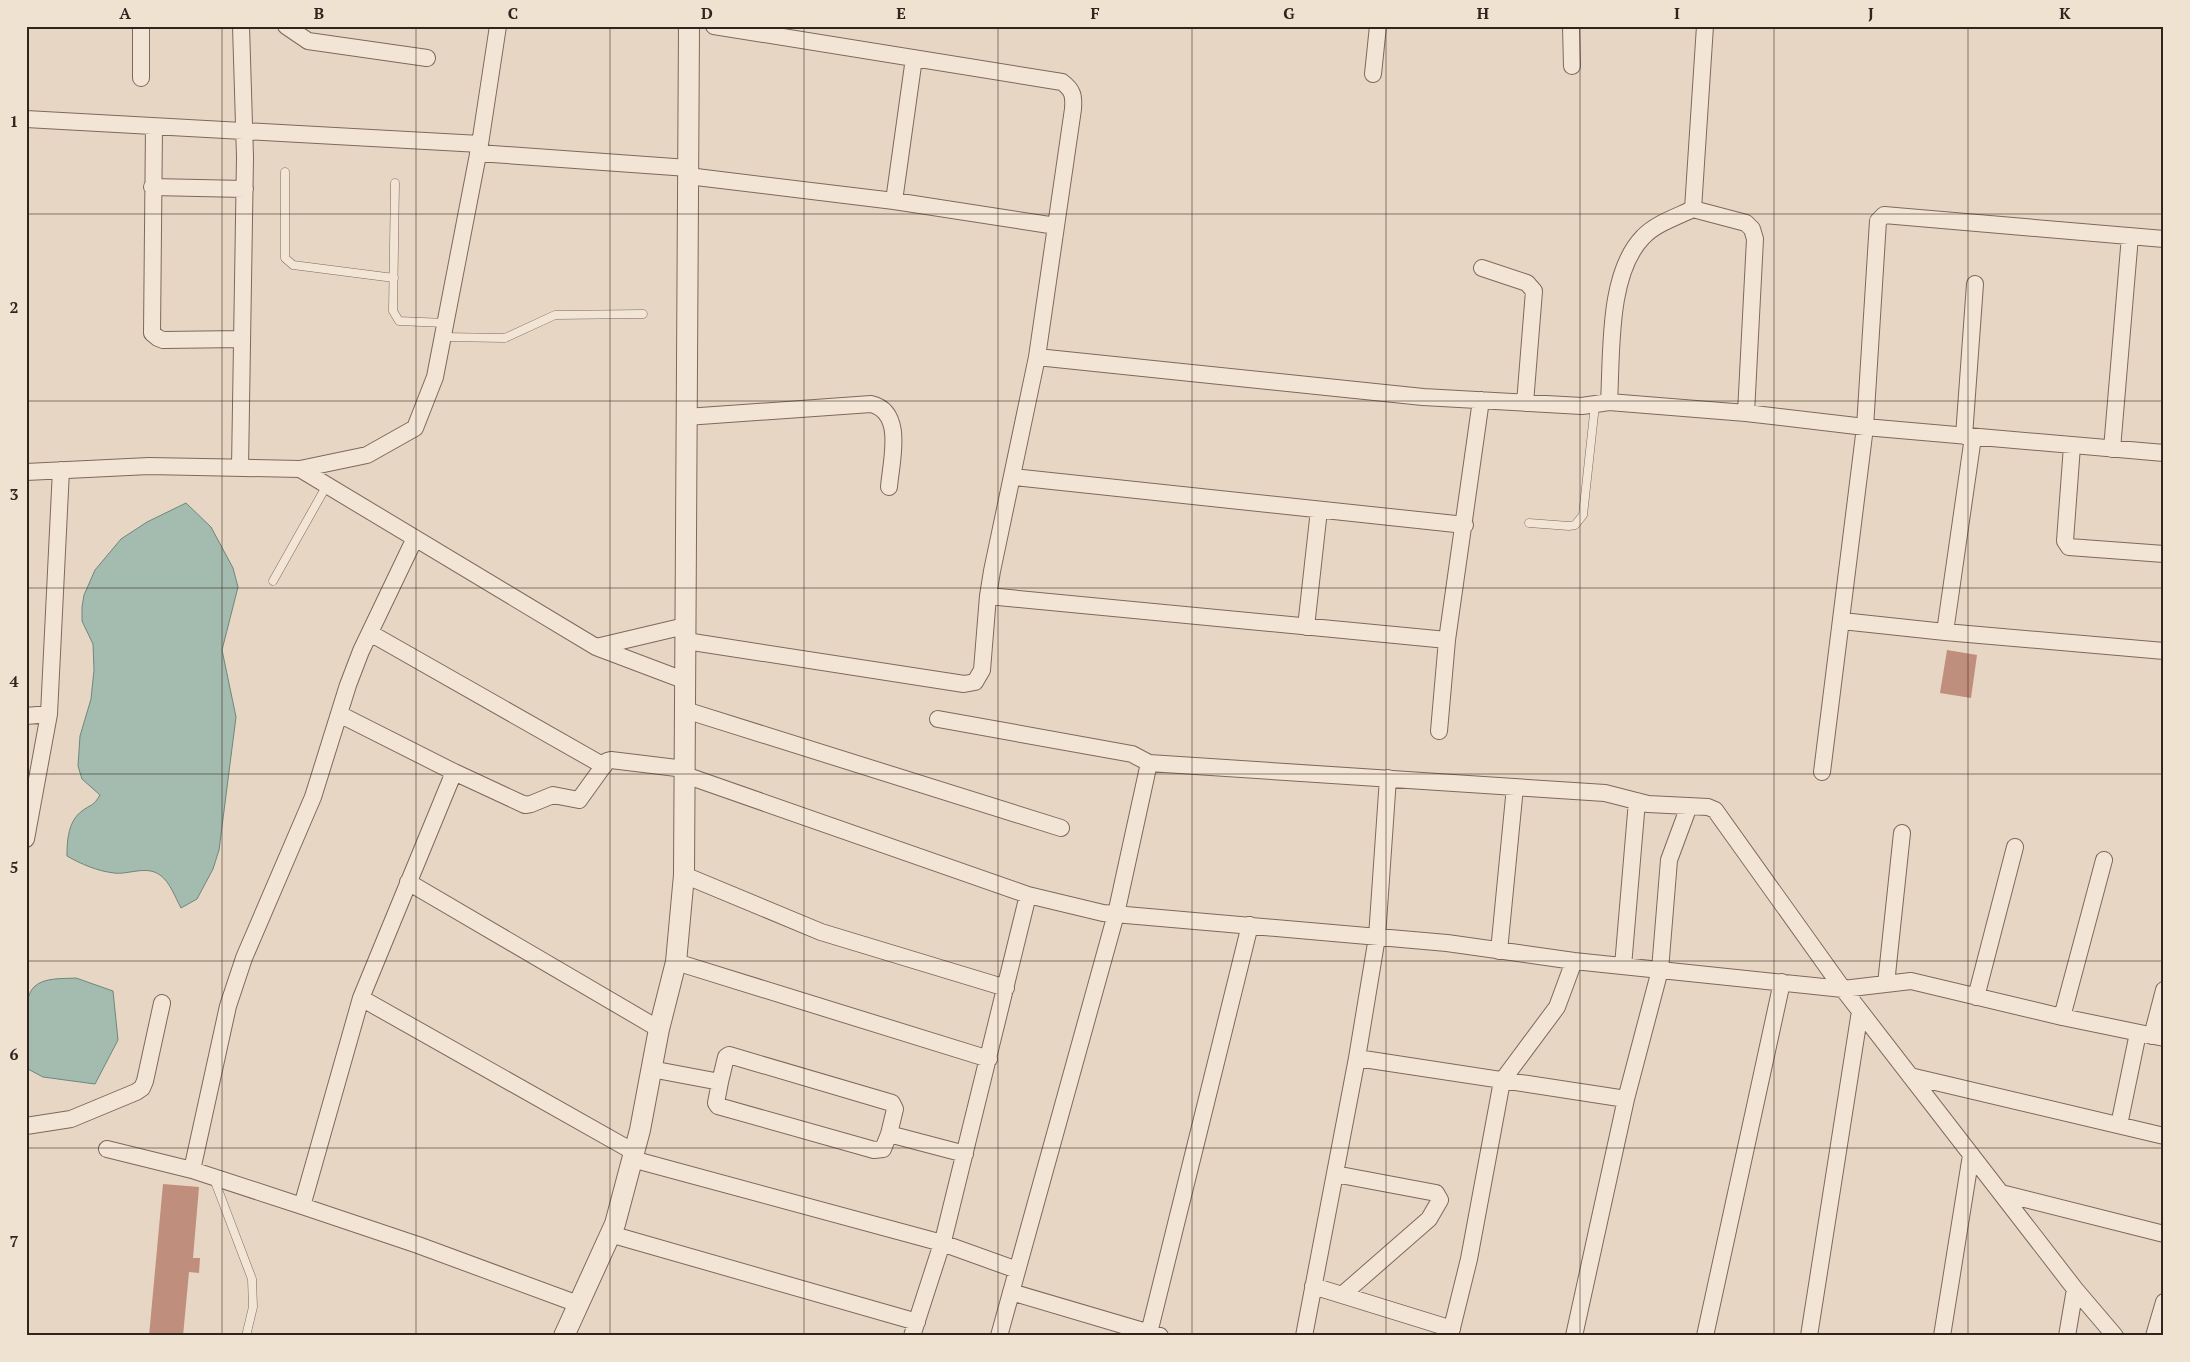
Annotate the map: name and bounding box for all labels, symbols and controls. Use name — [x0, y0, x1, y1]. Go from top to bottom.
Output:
text: A — [119, 2, 131, 24]
text: B — [314, 2, 324, 24]
text: C — [508, 2, 518, 24]
text: D — [701, 2, 713, 24]
text: E — [896, 2, 906, 24]
text: F — [1090, 2, 1100, 24]
text: G — [1283, 2, 1295, 24]
text: H — [1477, 2, 1489, 24]
text: I — [1674, 2, 1680, 24]
text: J — [1868, 2, 1874, 24]
text: K — [2059, 2, 2071, 24]
text: 1 — [9, 110, 19, 132]
text: 2 — [9, 296, 19, 318]
text: 3 — [9, 483, 19, 505]
text: 4 — [9, 670, 19, 692]
text: 5 — [9, 856, 19, 878]
text: 6 — [9, 1043, 19, 1065]
text: 7 — [9, 1230, 19, 1252]

